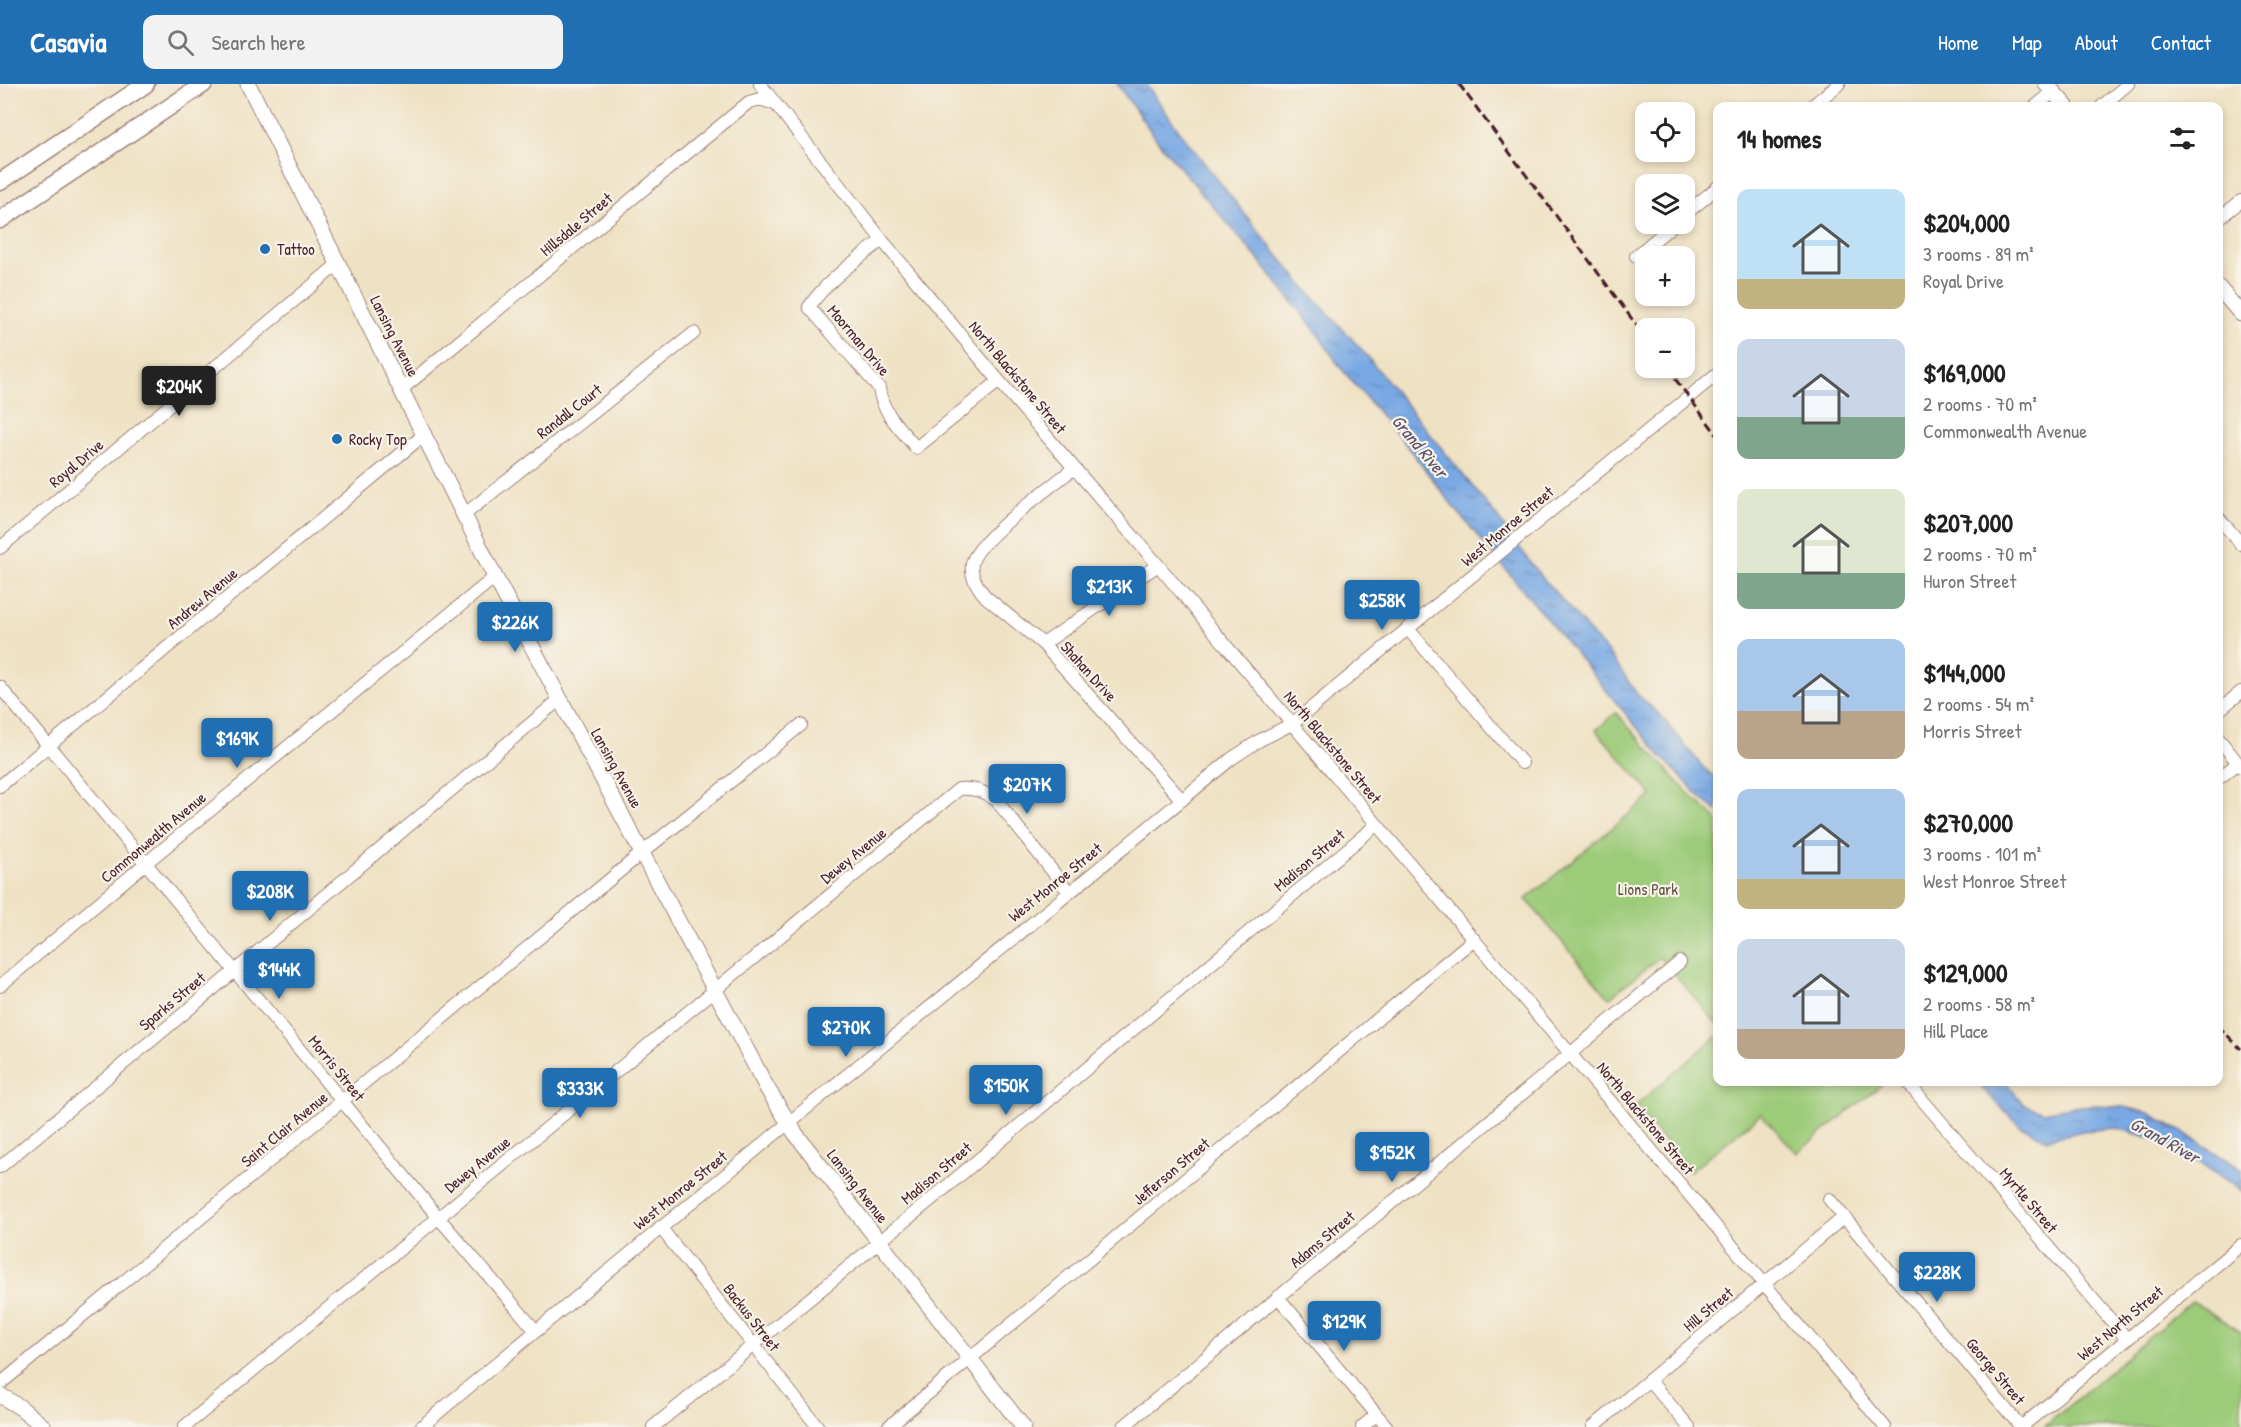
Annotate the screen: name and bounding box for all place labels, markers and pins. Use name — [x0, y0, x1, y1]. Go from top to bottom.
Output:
place label: Tattoo — [277, 238, 315, 260]
marker: Tattoo — [258, 242, 272, 256]
pin: $204K — [137, 366, 221, 417]
place label: Rocky Top — [349, 428, 407, 450]
marker: Rocky Top — [330, 432, 344, 446]
pin: $213K — [1067, 566, 1151, 617]
pin: $258K — [1340, 580, 1424, 631]
pin: $226K — [473, 602, 557, 653]
pin: $169K — [195, 718, 279, 769]
pin: $207K — [985, 764, 1069, 815]
pin: $208K — [228, 871, 312, 922]
pin: $144K — [237, 949, 321, 1000]
pin: $270K — [804, 1007, 888, 1058]
pin: $150K — [964, 1065, 1048, 1116]
pin: $333K — [538, 1068, 622, 1119]
pin: $152K — [1350, 1132, 1434, 1183]
pin: $228K — [1895, 1252, 1979, 1303]
pin: $129K — [1302, 1301, 1386, 1352]

